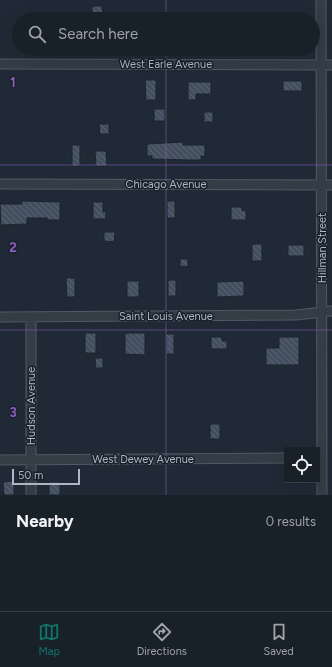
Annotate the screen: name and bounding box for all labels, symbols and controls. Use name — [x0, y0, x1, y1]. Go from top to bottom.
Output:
search box — [12, 12, 320, 56]
icon: search — [26, 23, 48, 45]
text: Search here — [58, 25, 138, 43]
street label: West Earle Avenue — [120, 58, 212, 71]
text: 1 — [10, 75, 16, 90]
street label: Chicago Avenue — [126, 178, 206, 191]
street label: Hillman Street — [316, 213, 329, 283]
text: 2 — [9, 240, 17, 255]
street label: Saint Louis Avenue — [119, 310, 213, 323]
street label: Hudson Avenue — [25, 367, 38, 445]
text: 3 — [9, 405, 17, 420]
map controls — [284, 447, 320, 483]
button: locate — [284, 447, 320, 483]
street label: West Dewey Avenue — [92, 453, 194, 466]
scale bar — [12, 467, 80, 486]
text: 50 m — [18, 469, 43, 482]
text: Nearby — [16, 511, 74, 531]
text: 0 results — [266, 514, 316, 529]
tab: Map — [38, 621, 60, 658]
tab: Directions — [137, 621, 187, 658]
tab: Saved — [263, 621, 294, 658]

